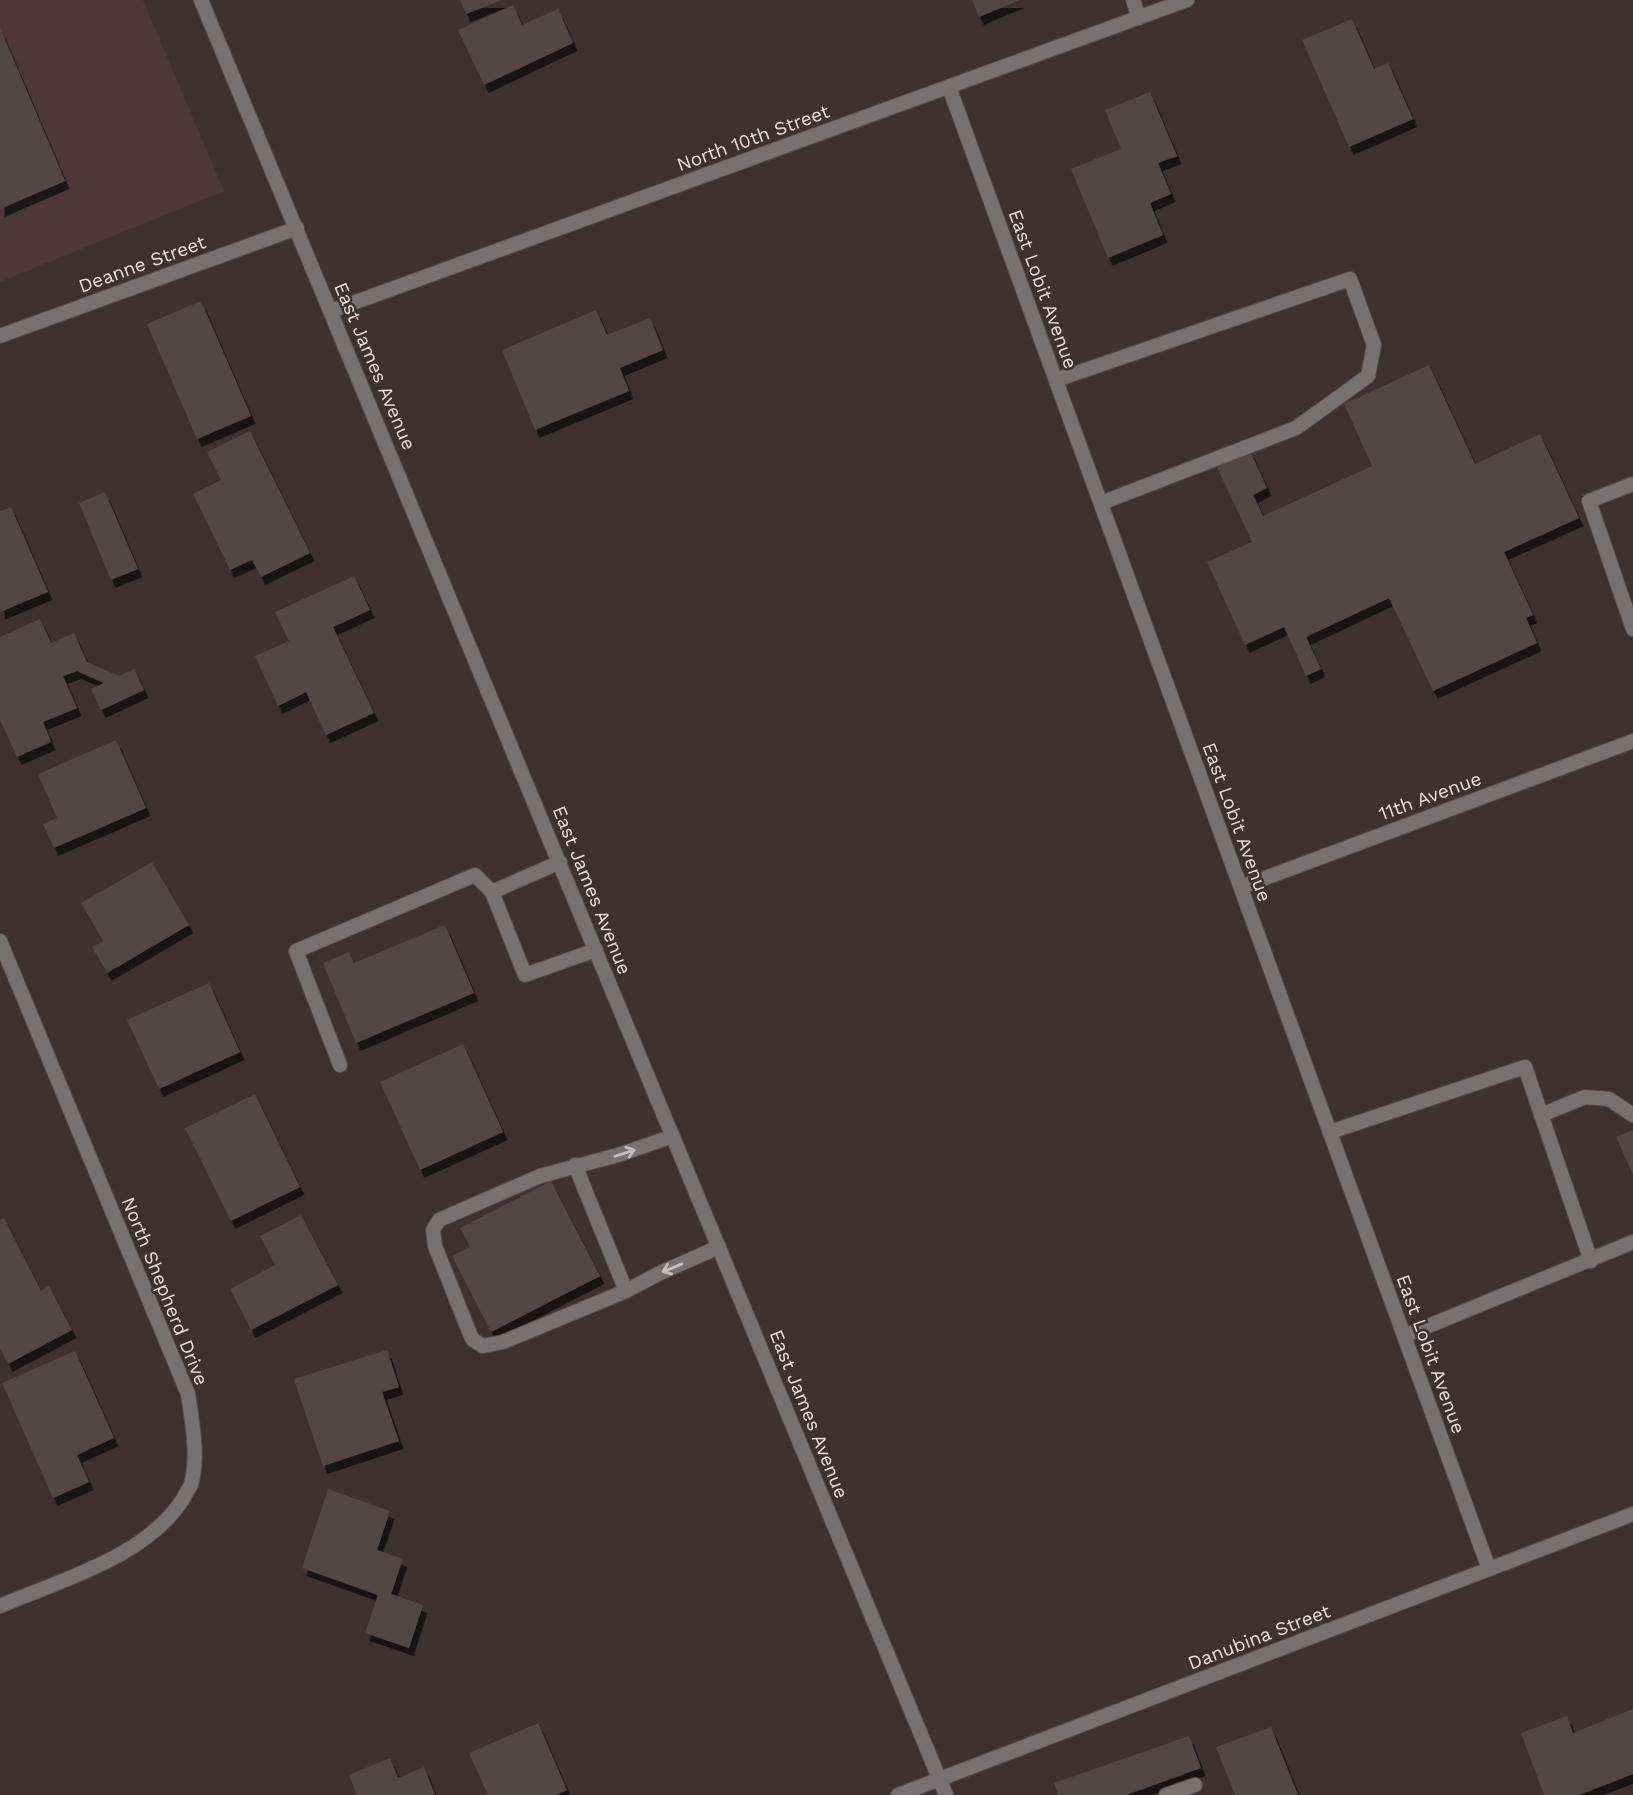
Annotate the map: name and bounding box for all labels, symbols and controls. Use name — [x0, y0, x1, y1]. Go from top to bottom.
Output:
street label: North 10th Street — [674, 100, 833, 176]
street label: East Lobit Avenue — [1004, 206, 1082, 372]
street label: Deanne Street — [75, 230, 209, 298]
street label: East James Avenue — [329, 279, 421, 453]
street label: East Lobit Avenue — [1198, 739, 1276, 905]
street label: 11th Avenue — [1376, 767, 1484, 825]
street label: East James Avenue — [548, 802, 636, 978]
one-way arrow — [613, 1145, 635, 1158]
street label: North Shepherd Drive — [117, 1193, 213, 1389]
one-way arrow — [662, 1262, 683, 1275]
street label: East Lobit Avenue — [1392, 1271, 1470, 1437]
street label: East James Avenue — [765, 1326, 853, 1502]
street label: Danubina Street — [1185, 1599, 1333, 1675]

